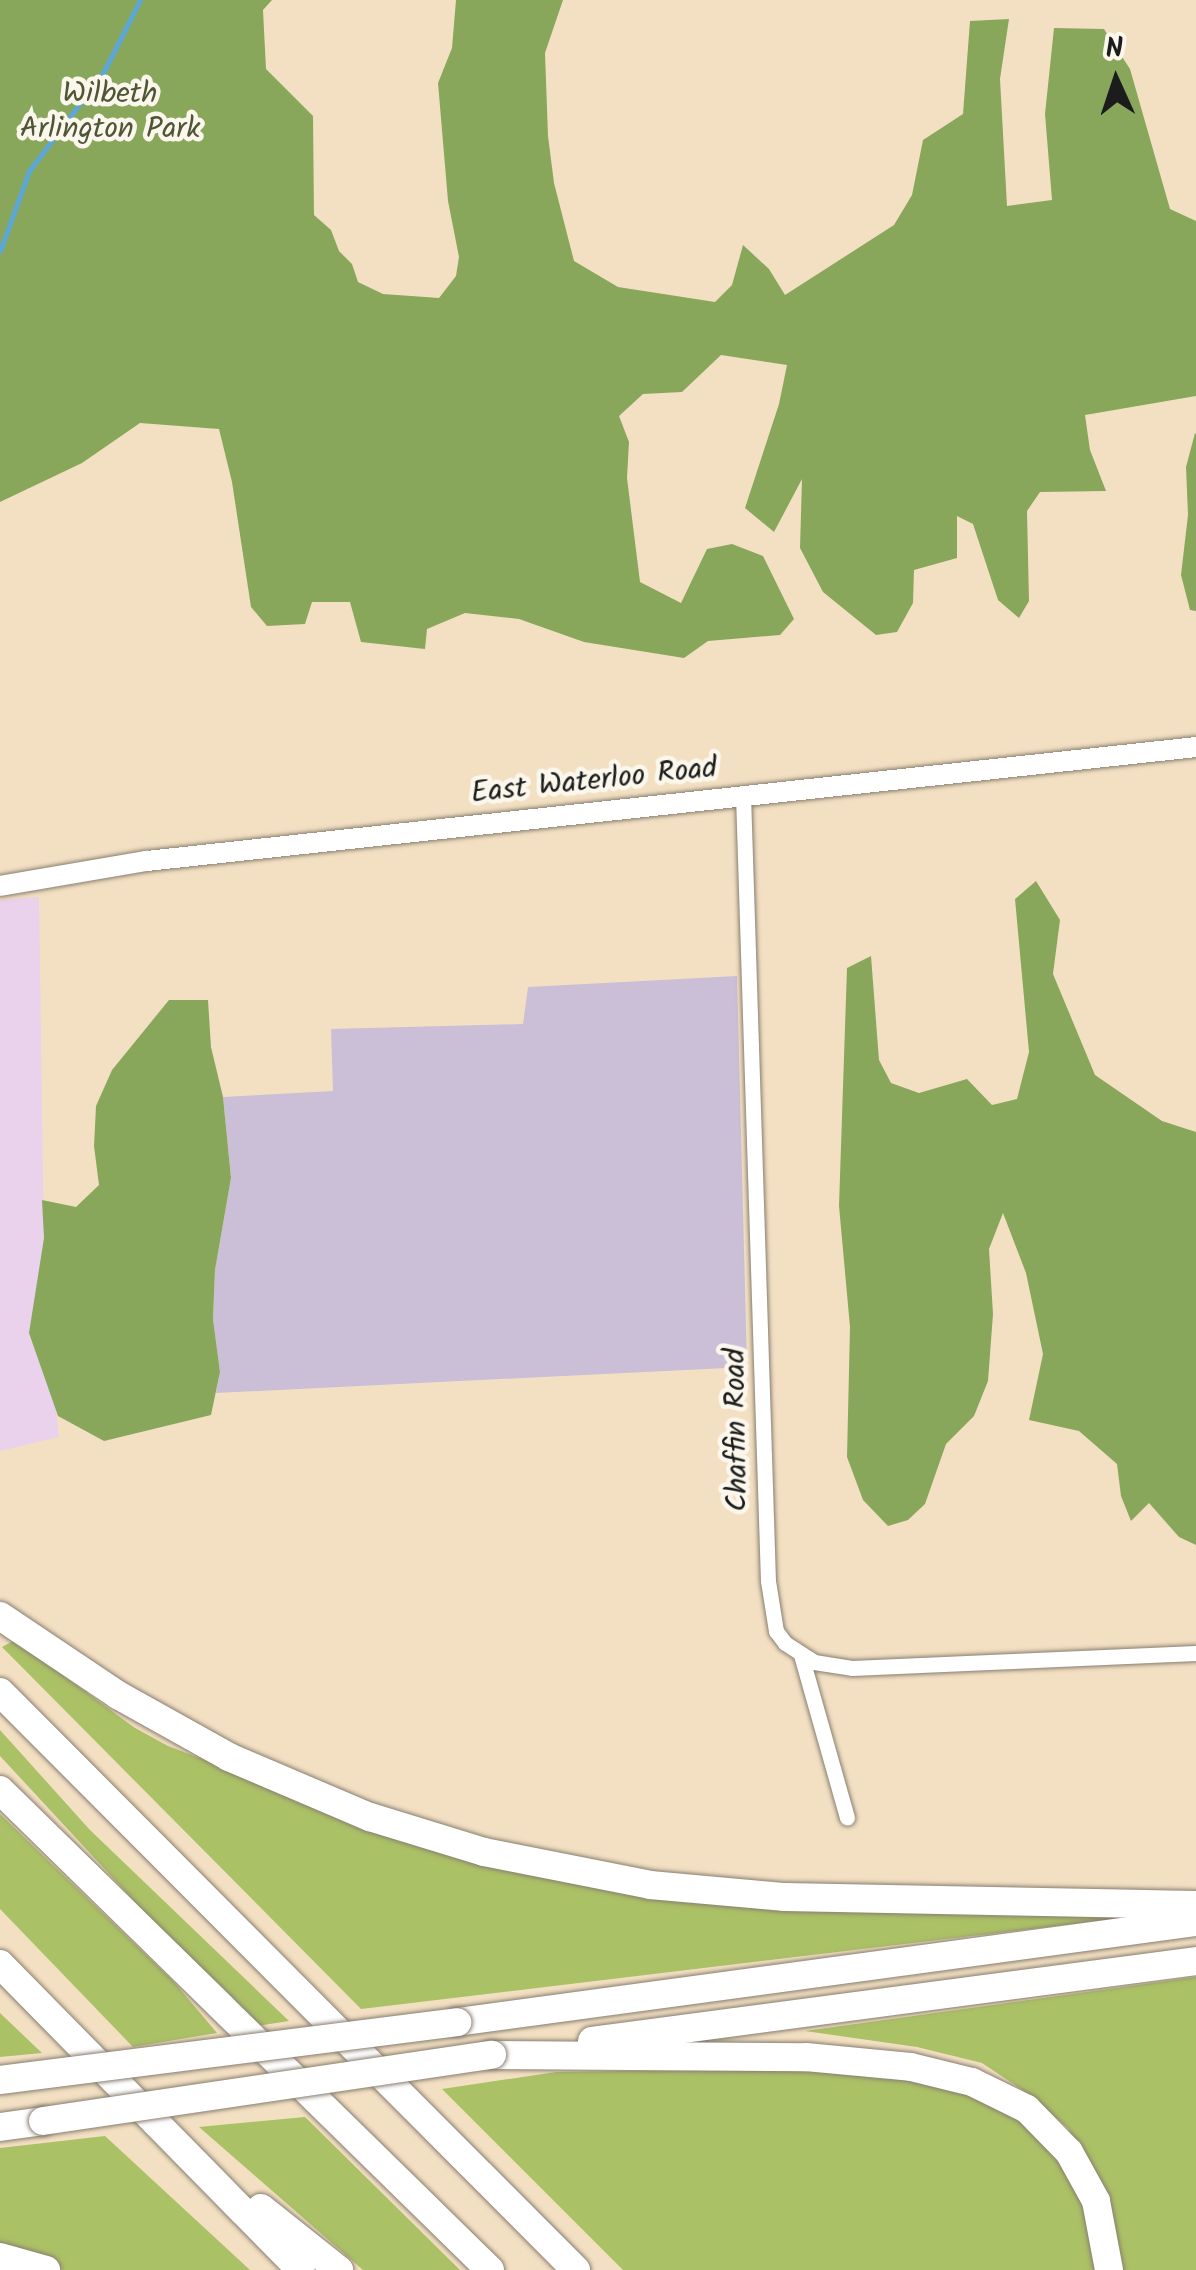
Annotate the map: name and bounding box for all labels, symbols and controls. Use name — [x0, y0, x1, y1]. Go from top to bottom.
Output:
text: N — [1104, 27, 1124, 72]
north arrow — [1066, 30, 1166, 130]
park label: Wilbeth Arlington Park — [20, 76, 200, 146]
street label: East Waterloo Road — [469, 750, 719, 812]
street label: Chaffin Road — [718, 1348, 756, 1512]

